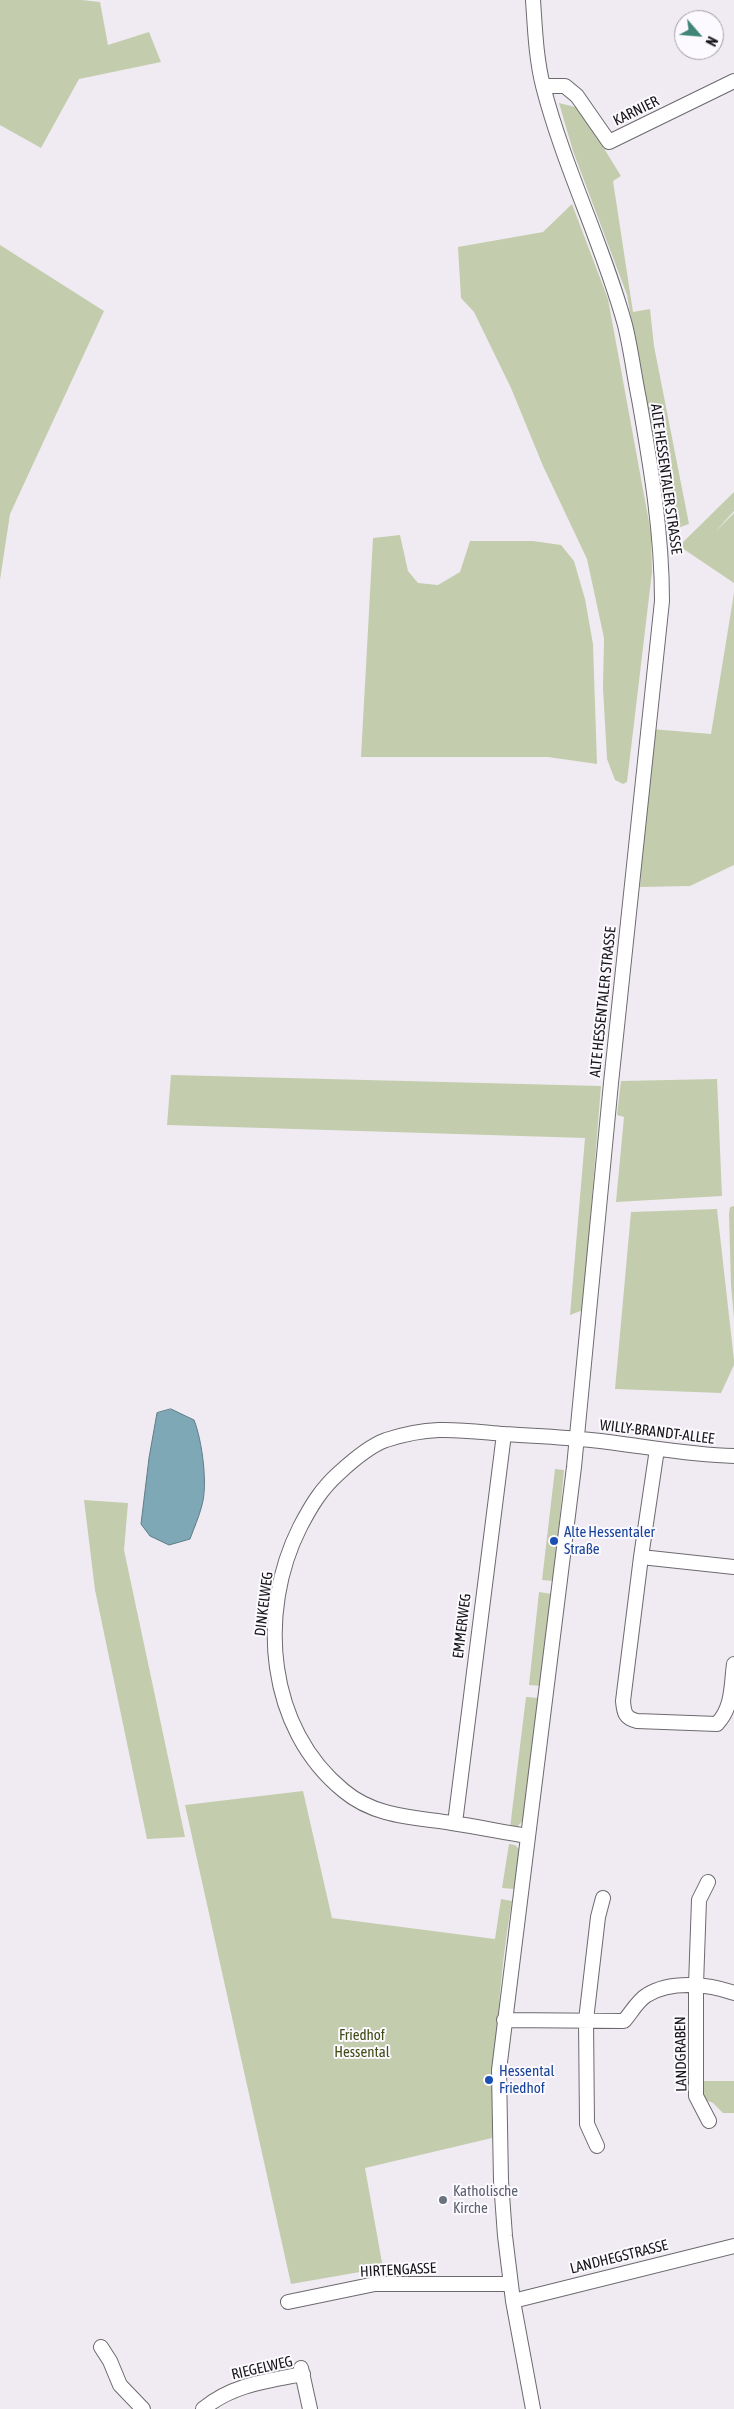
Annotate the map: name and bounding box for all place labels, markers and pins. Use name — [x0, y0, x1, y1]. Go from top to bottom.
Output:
place label: Alte Hessentaler Straße — [564, 1523, 655, 1558]
marker: Alte Hessentaler Straße — [548, 1535, 560, 1547]
place label: Hessental Friedhof — [499, 2062, 554, 2097]
marker: Hessental Friedhof — [483, 2074, 495, 2086]
place label: Katholische Kirche — [453, 2182, 518, 2217]
marker: Katholische Kirche — [437, 2194, 449, 2206]

